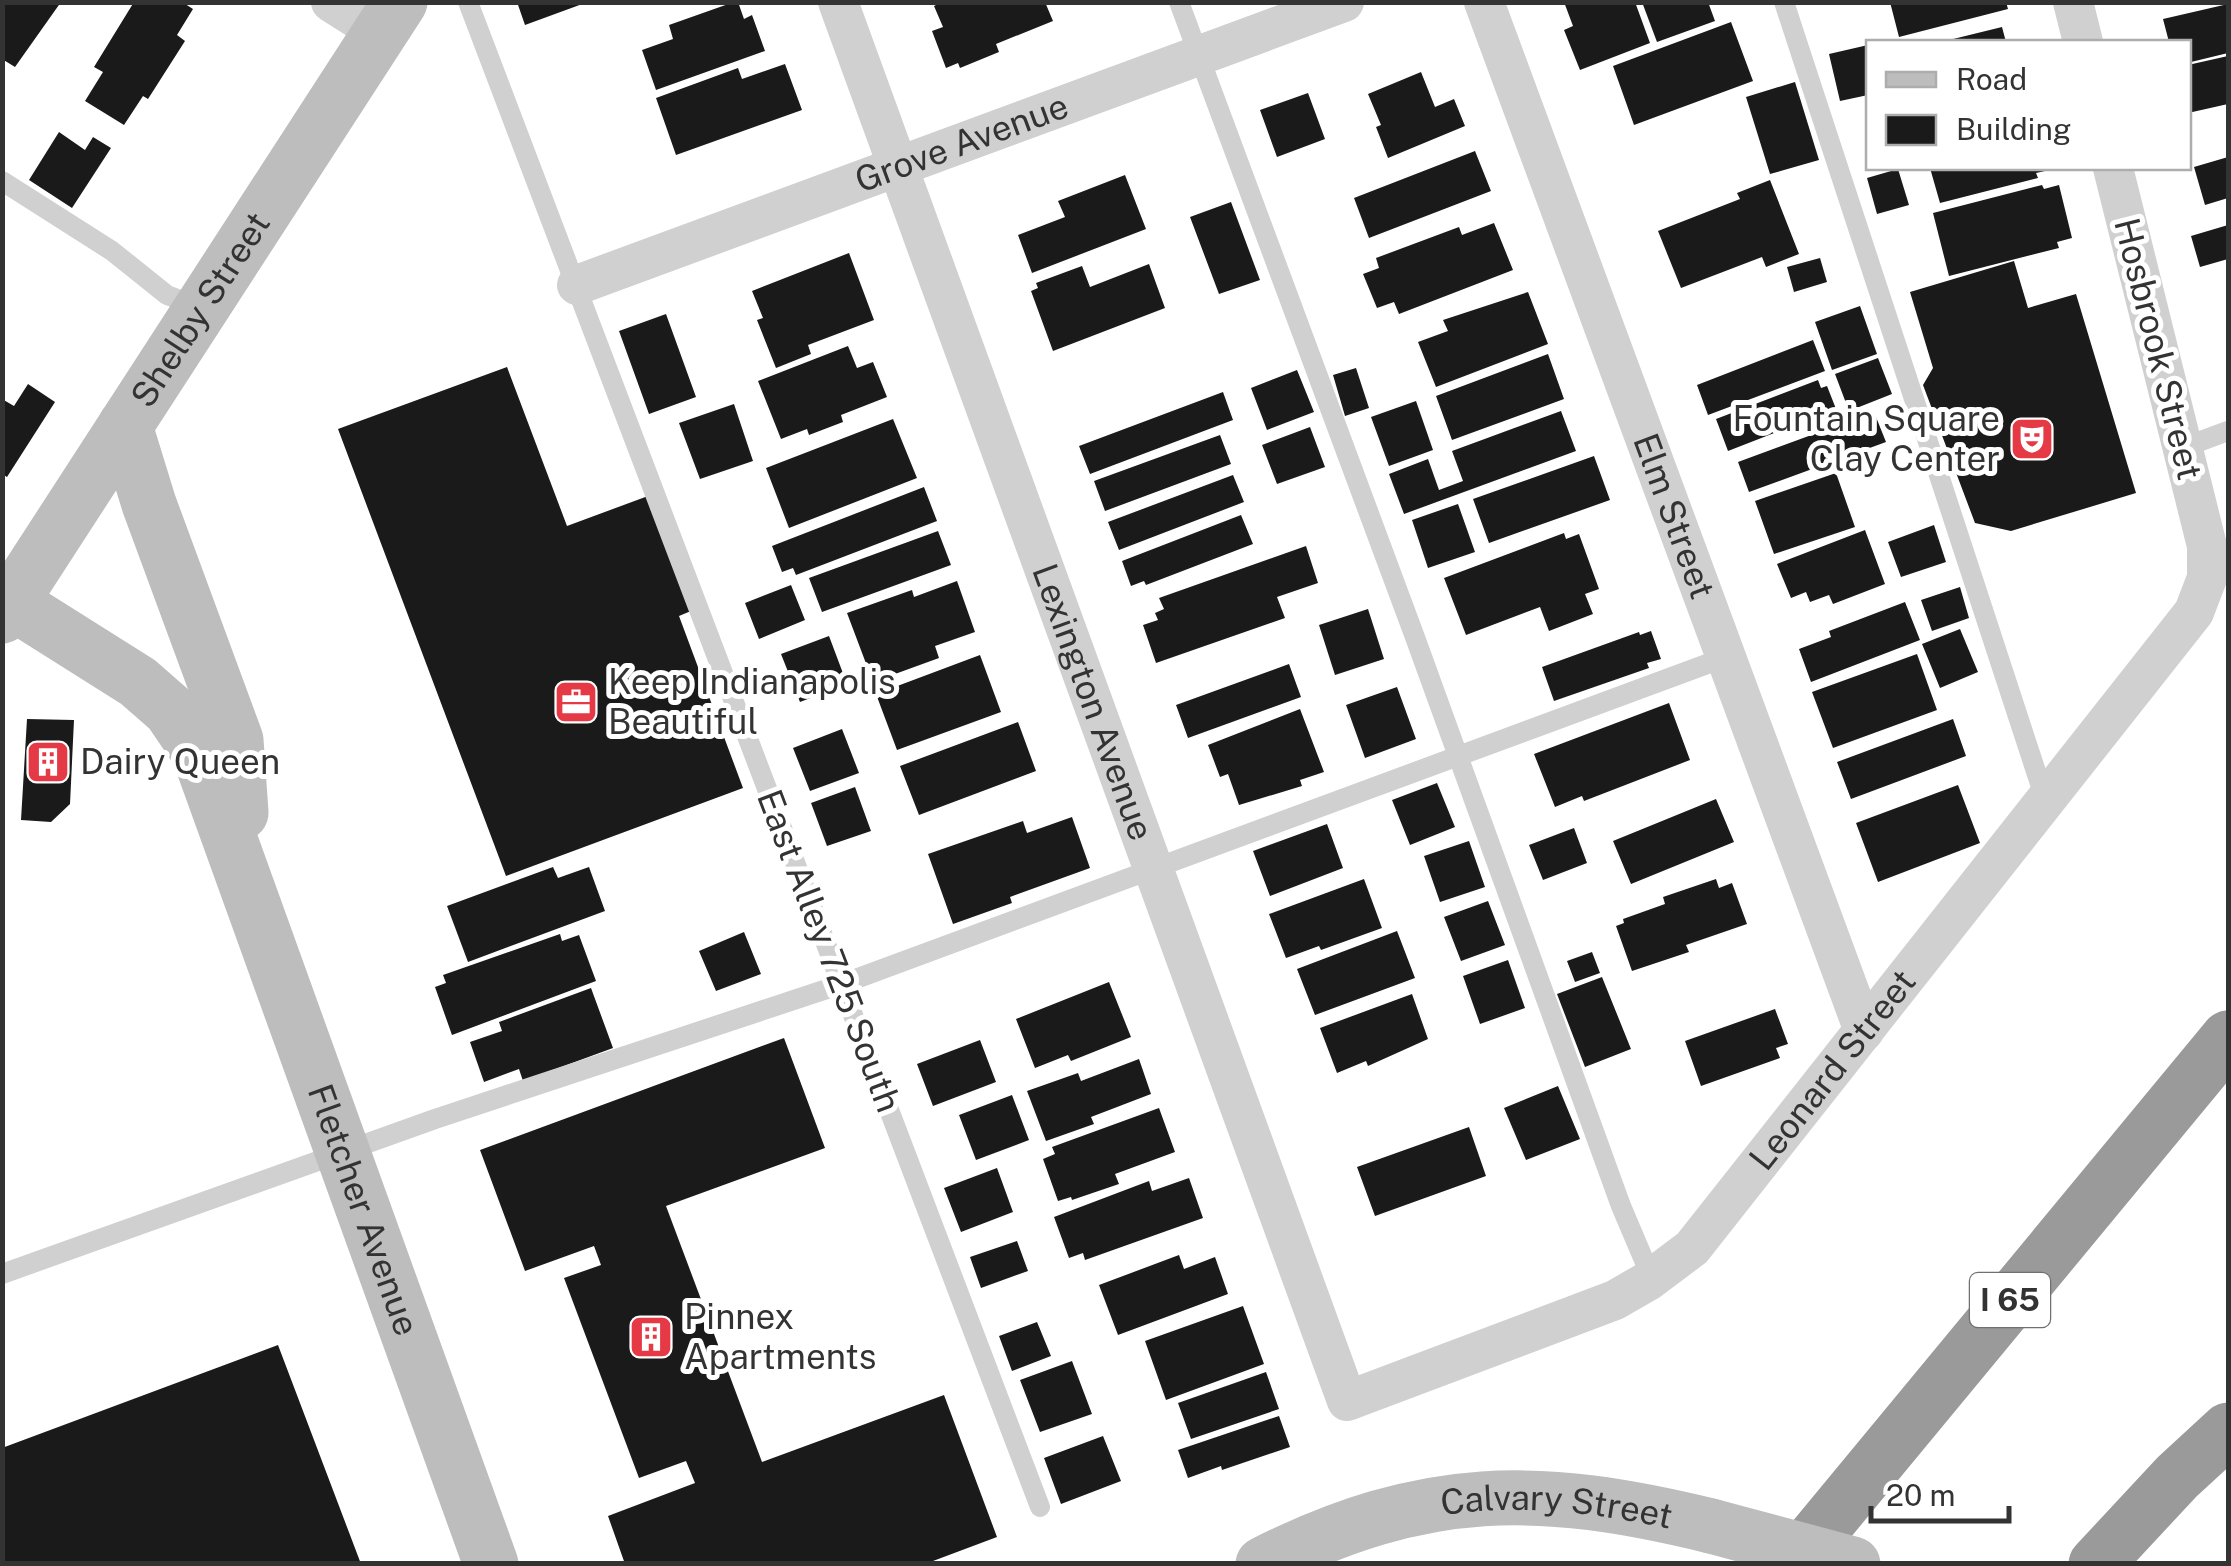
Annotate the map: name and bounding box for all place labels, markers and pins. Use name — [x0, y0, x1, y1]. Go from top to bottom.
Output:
place label: Fountain Square Clay Center — [1732, 398, 2000, 479]
theatre icon: Fountain Square Clay Center — [2009, 416, 2055, 462]
place label: Keep Indianapolis Beautiful — [608, 661, 896, 742]
office icon: Keep Indianapolis Beautiful — [553, 679, 599, 725]
building icon: Dairy Queen — [25, 739, 71, 785]
place label: Dairy Queen — [80, 741, 280, 782]
place label: Pinnex Apartments — [684, 1296, 876, 1377]
building icon: Pinnex Apartments — [628, 1314, 674, 1360]

